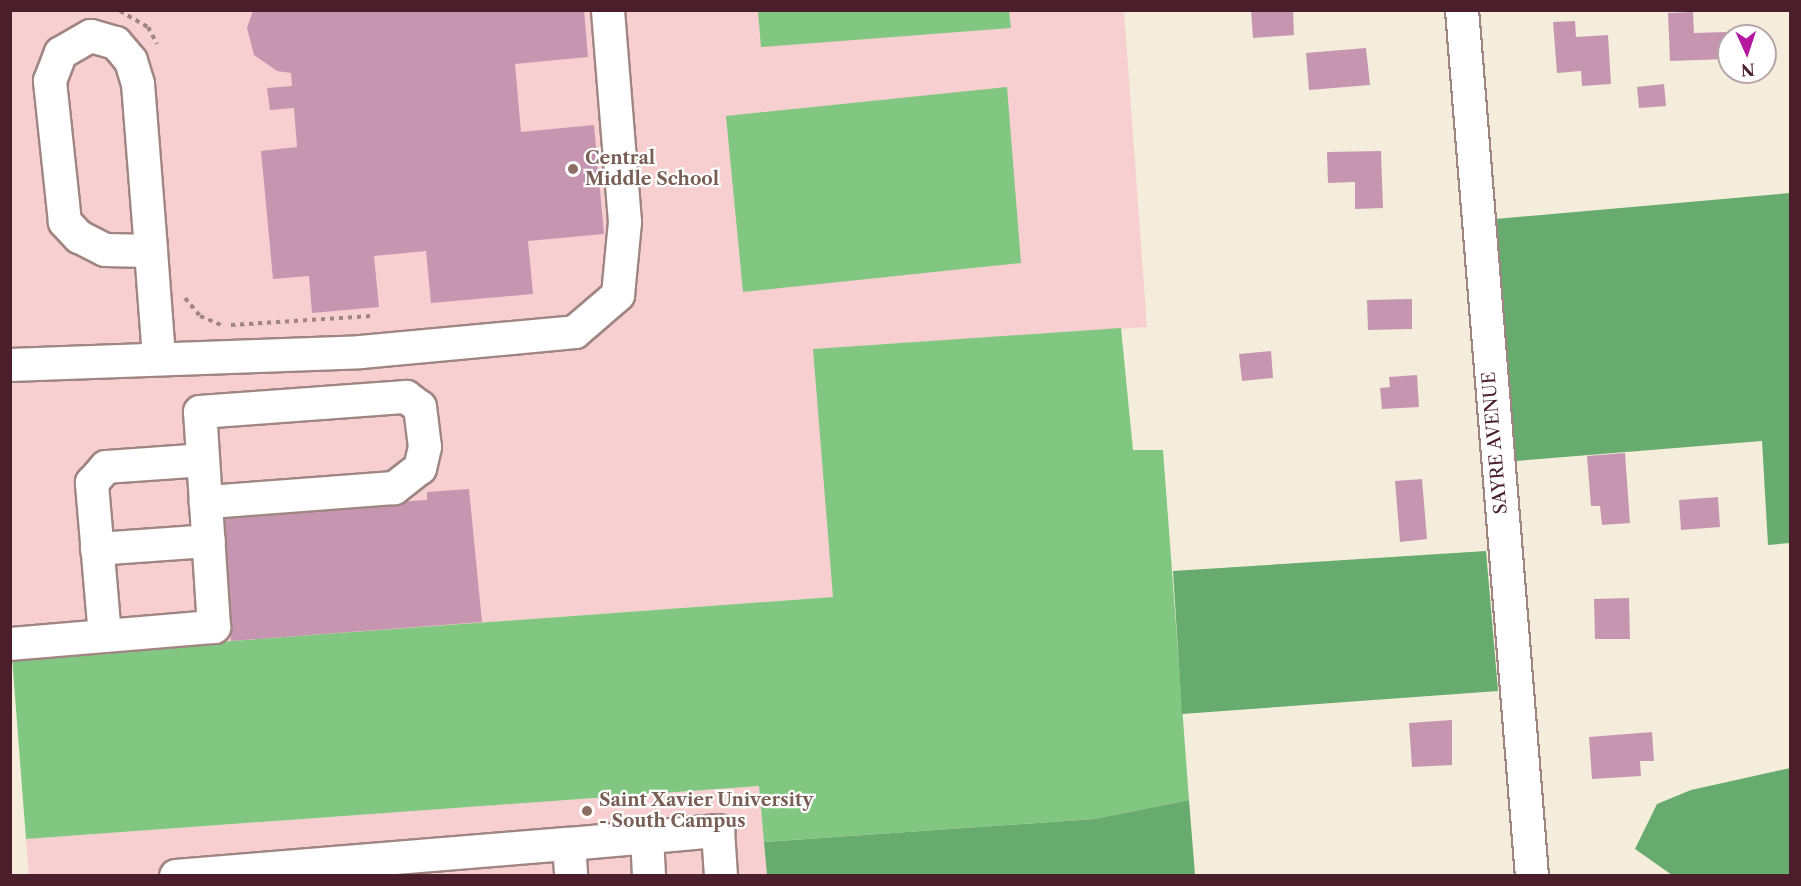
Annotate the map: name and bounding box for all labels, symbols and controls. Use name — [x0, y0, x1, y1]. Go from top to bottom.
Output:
north arrow — [1717, 24, 1777, 84]
text: N — [1740, 60, 1755, 80]
place label: Central Middle School — [585, 148, 719, 190]
marker: Central Middle School — [566, 162, 580, 176]
street label: SAYRE AVENUE — [1478, 370, 1512, 516]
place label: Saint Xavier University - South Campus — [599, 790, 814, 832]
marker: Saint Xavier University - South Campus — [580, 804, 594, 818]

